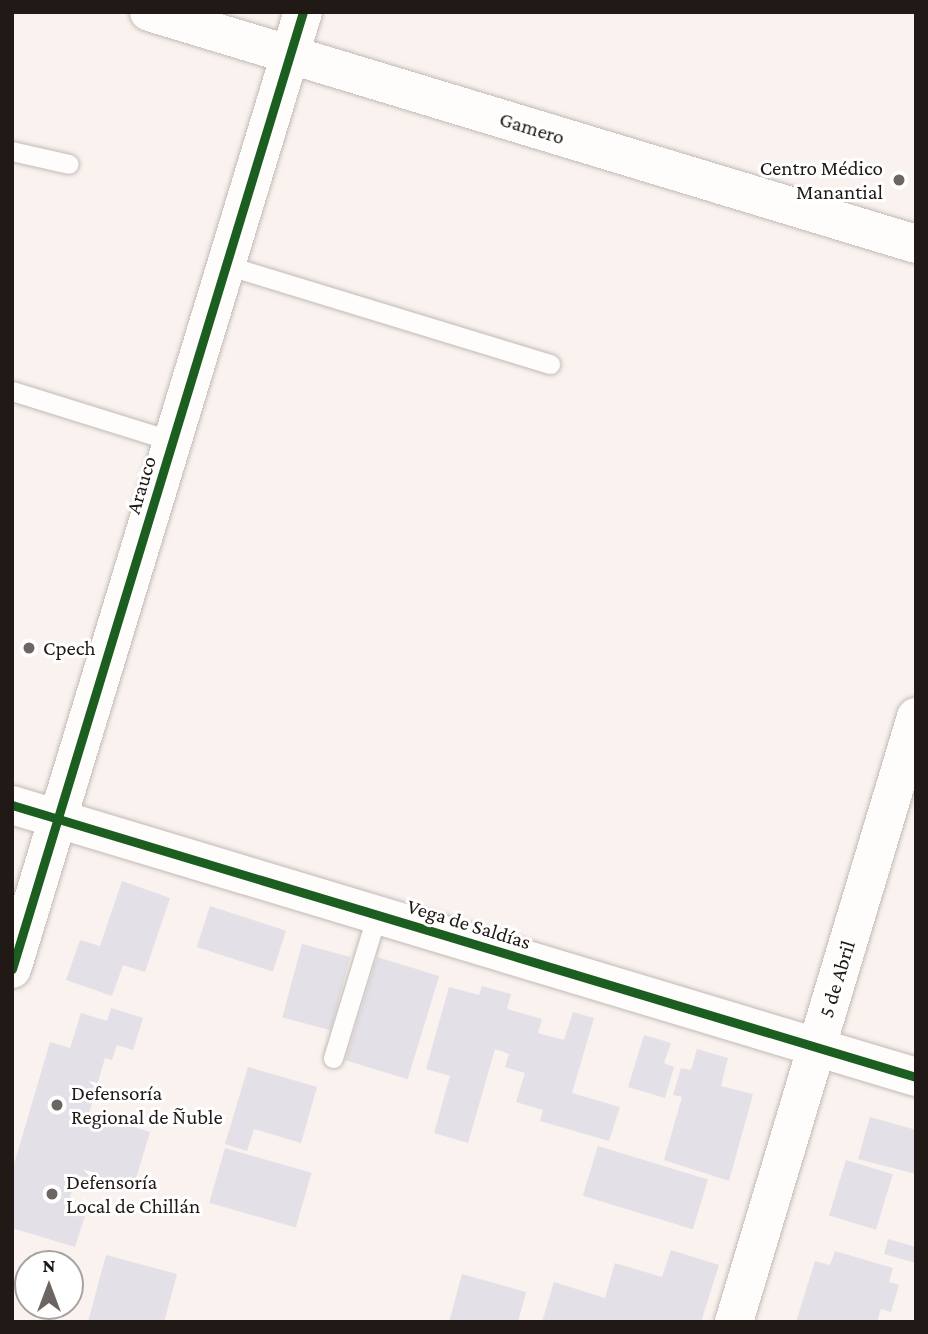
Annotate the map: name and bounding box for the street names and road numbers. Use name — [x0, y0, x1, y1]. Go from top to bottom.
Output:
street label: Gamero — [496, 106, 568, 150]
street label: Arauco — [120, 453, 162, 517]
street label: Vega de Saldías — [404, 893, 534, 955]
street label: 5 de Abril — [813, 937, 861, 1021]

